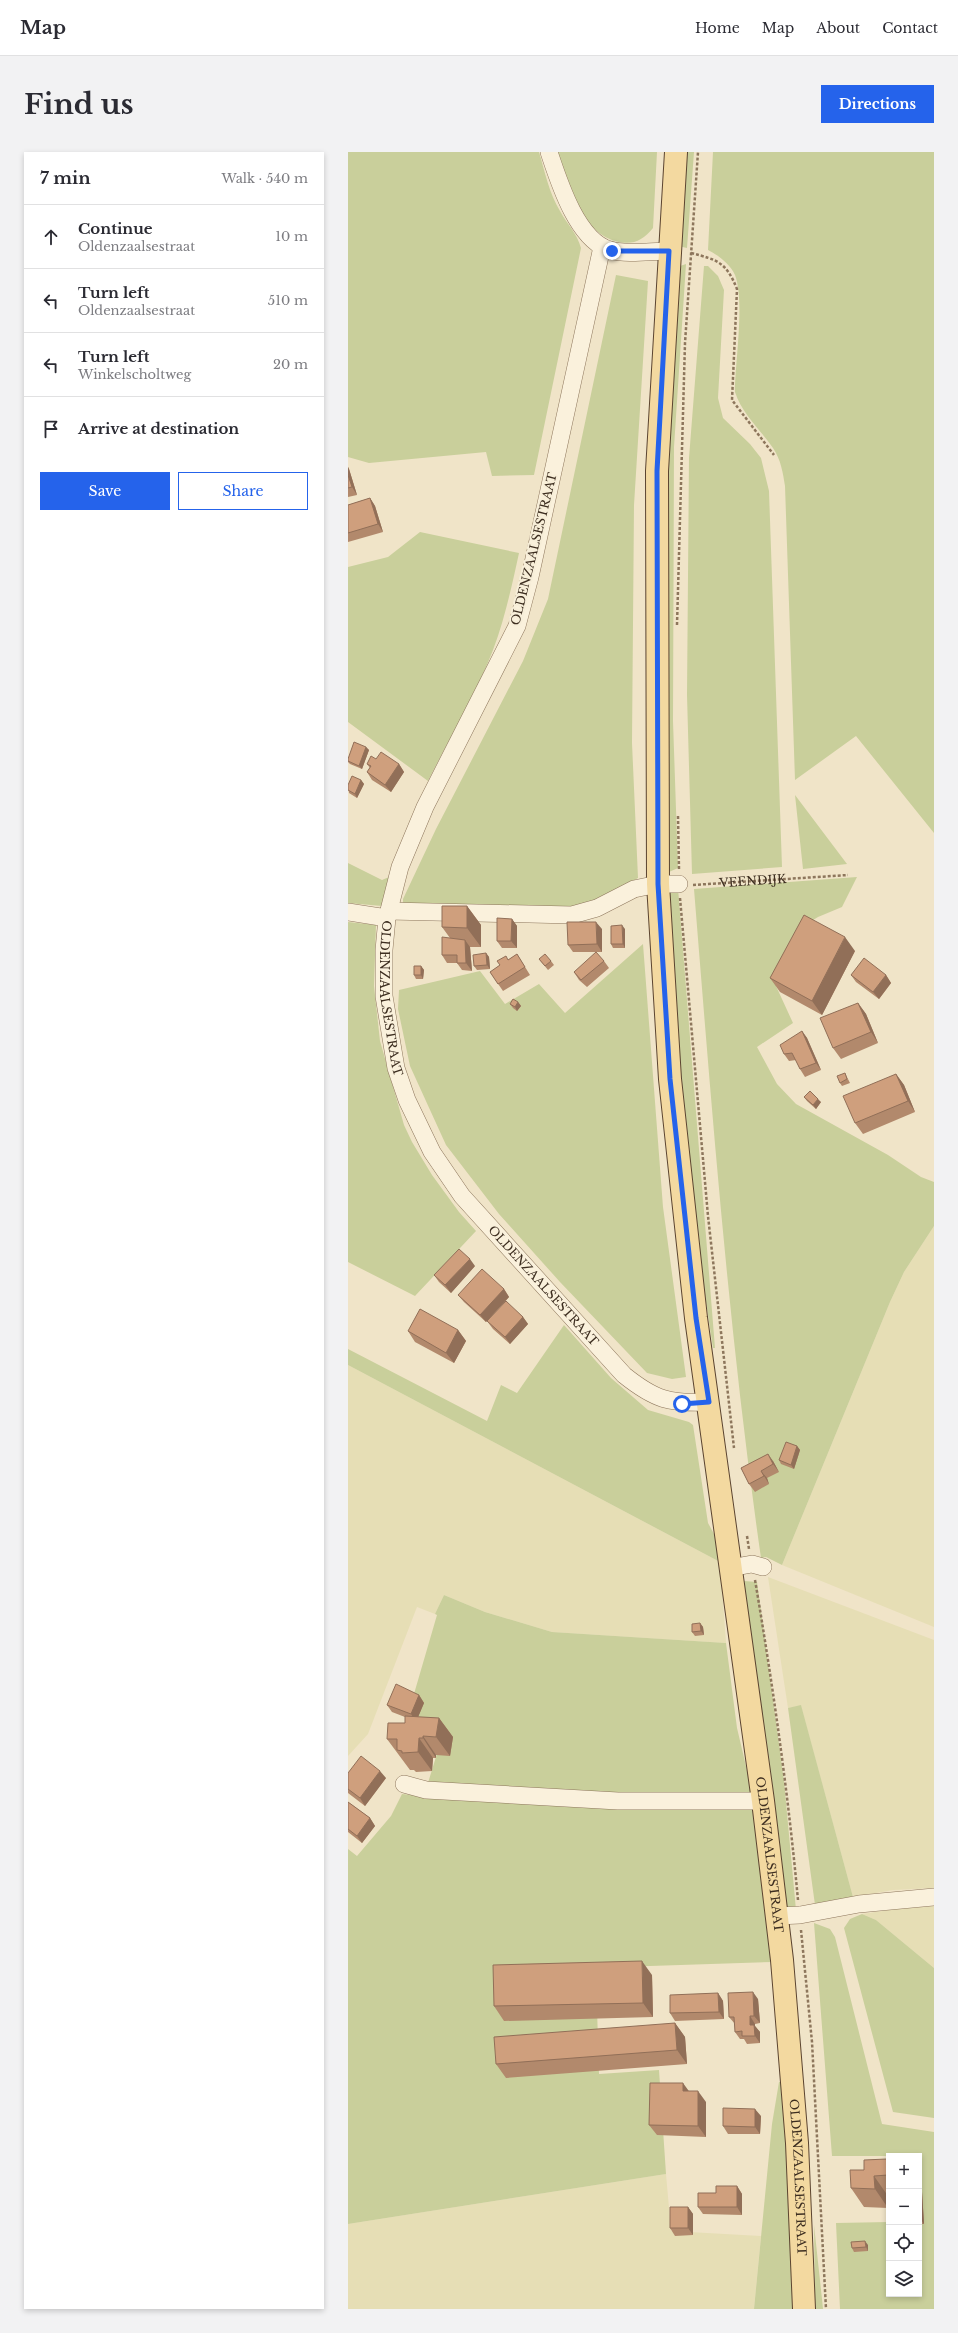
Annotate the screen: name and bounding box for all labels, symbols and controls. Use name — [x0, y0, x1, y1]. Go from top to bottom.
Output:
text: Map — [20, 16, 66, 39]
text: Home — [695, 19, 740, 37]
text: Map — [762, 19, 794, 37]
text: About — [816, 19, 860, 37]
text: Contact — [882, 19, 938, 37]
button: Directions — [821, 85, 934, 123]
text: Find us — [24, 87, 134, 122]
text: 7 min — [40, 168, 91, 189]
text: Walk · 540 m — [221, 170, 308, 187]
text: Continue — [78, 219, 153, 238]
icon: ahead — [40, 226, 62, 248]
text: 10 m — [275, 228, 308, 245]
text: Oldenzaalsestraat — [78, 238, 195, 255]
route end — [603, 242, 621, 260]
text: Turn left — [78, 283, 149, 302]
icon: left — [40, 290, 62, 312]
text: 510 m — [268, 292, 308, 309]
text: Oldenzaalsestraat — [78, 302, 195, 319]
text: Turn left — [78, 347, 149, 366]
icon: left — [40, 354, 62, 376]
text: 20 m — [273, 356, 308, 373]
text: Winkelscholtweg — [78, 366, 191, 383]
icon: arrive — [40, 418, 62, 440]
text: Arrive at destination — [78, 419, 239, 438]
street label: OLDENZAALSESTRAAT — [507, 471, 560, 627]
button: Save — [40, 472, 170, 510]
button: Share — [178, 472, 308, 510]
street label: VEENDIJK — [718, 871, 788, 890]
street label: OLDENZAALSESTRAAT — [377, 920, 406, 1078]
street label: OLDENZAALSESTRAAT — [485, 1222, 602, 1349]
route start — [673, 1395, 691, 1413]
street label: OLDENZAALSESTRAAT — [753, 1776, 787, 1934]
street label: OLDENZAALSESTRAAT — [786, 2098, 810, 2256]
map controls — [886, 2153, 922, 2297]
button: + — [886, 2153, 922, 2189]
button: − — [886, 2189, 922, 2225]
button: locate — [886, 2225, 922, 2261]
button: layers — [886, 2261, 922, 2297]

